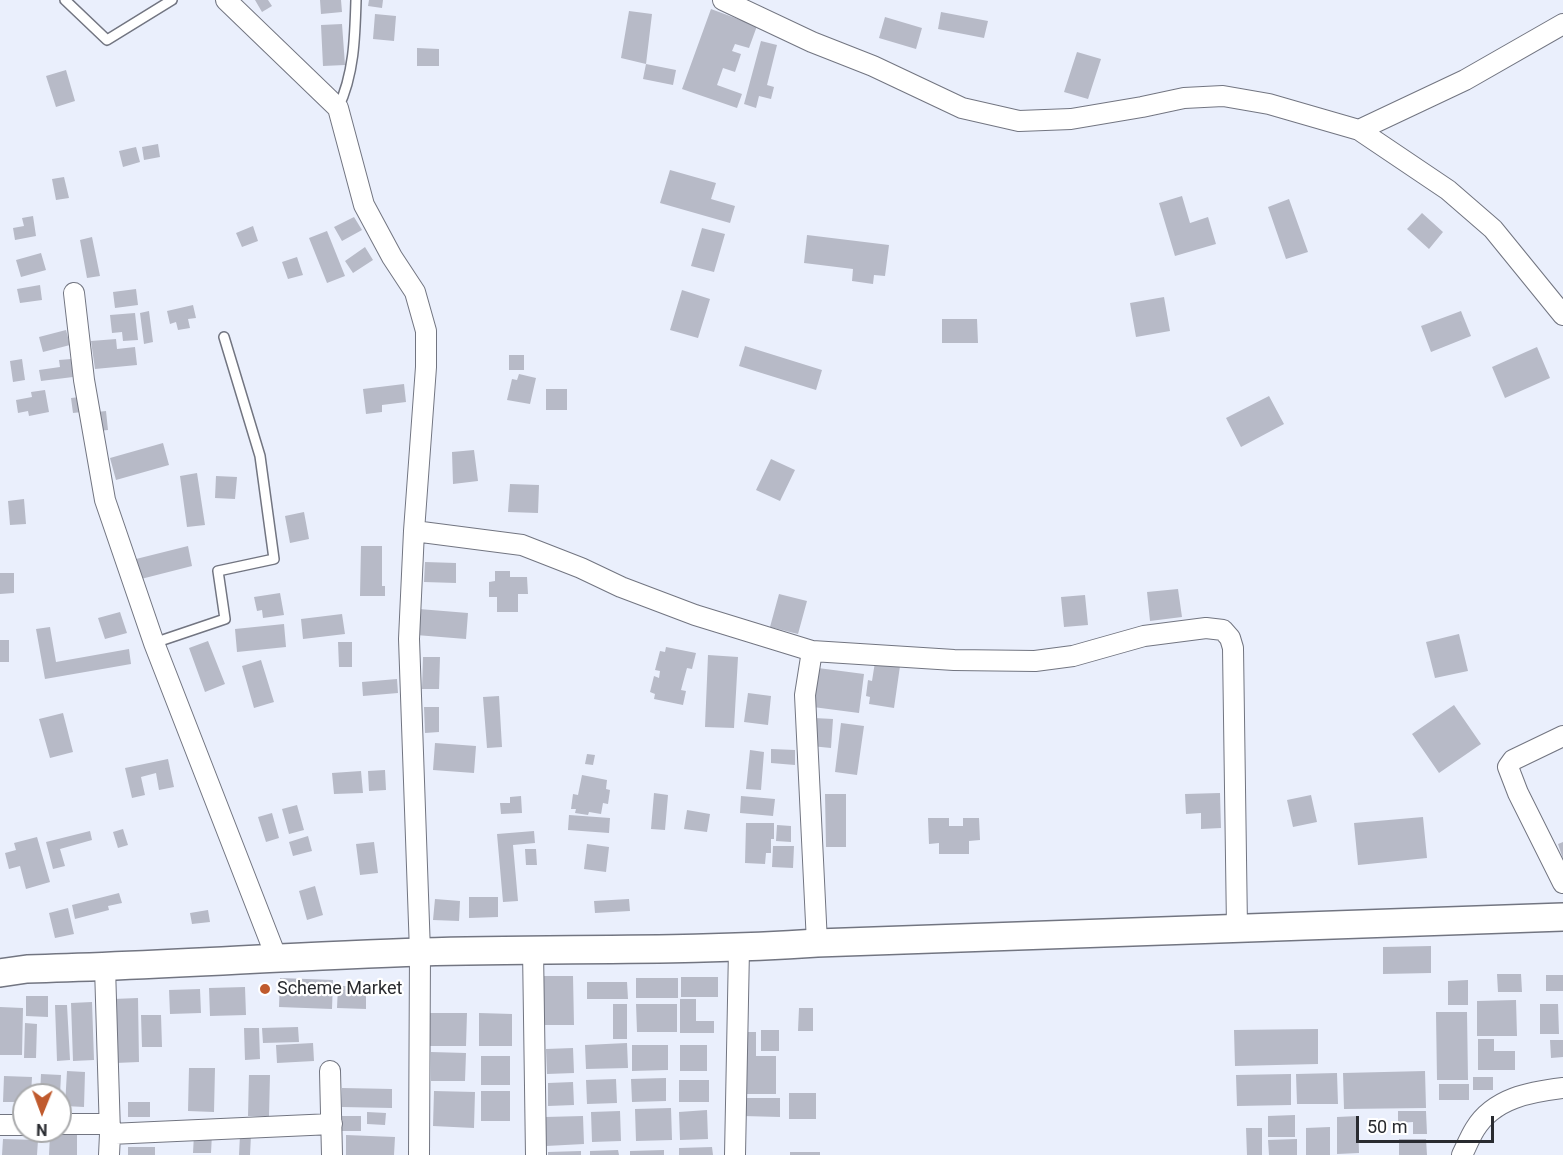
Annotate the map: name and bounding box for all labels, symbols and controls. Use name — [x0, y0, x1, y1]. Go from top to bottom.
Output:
place label: Scheme Market — [277, 978, 402, 1000]
marker: Scheme Market — [258, 982, 272, 996]
north arrow — [12, 1083, 72, 1143]
scale bar — [1359, 1104, 1497, 1142]
text: 50 m — [1367, 1116, 1407, 1137]
text: N — [36, 1120, 48, 1139]

